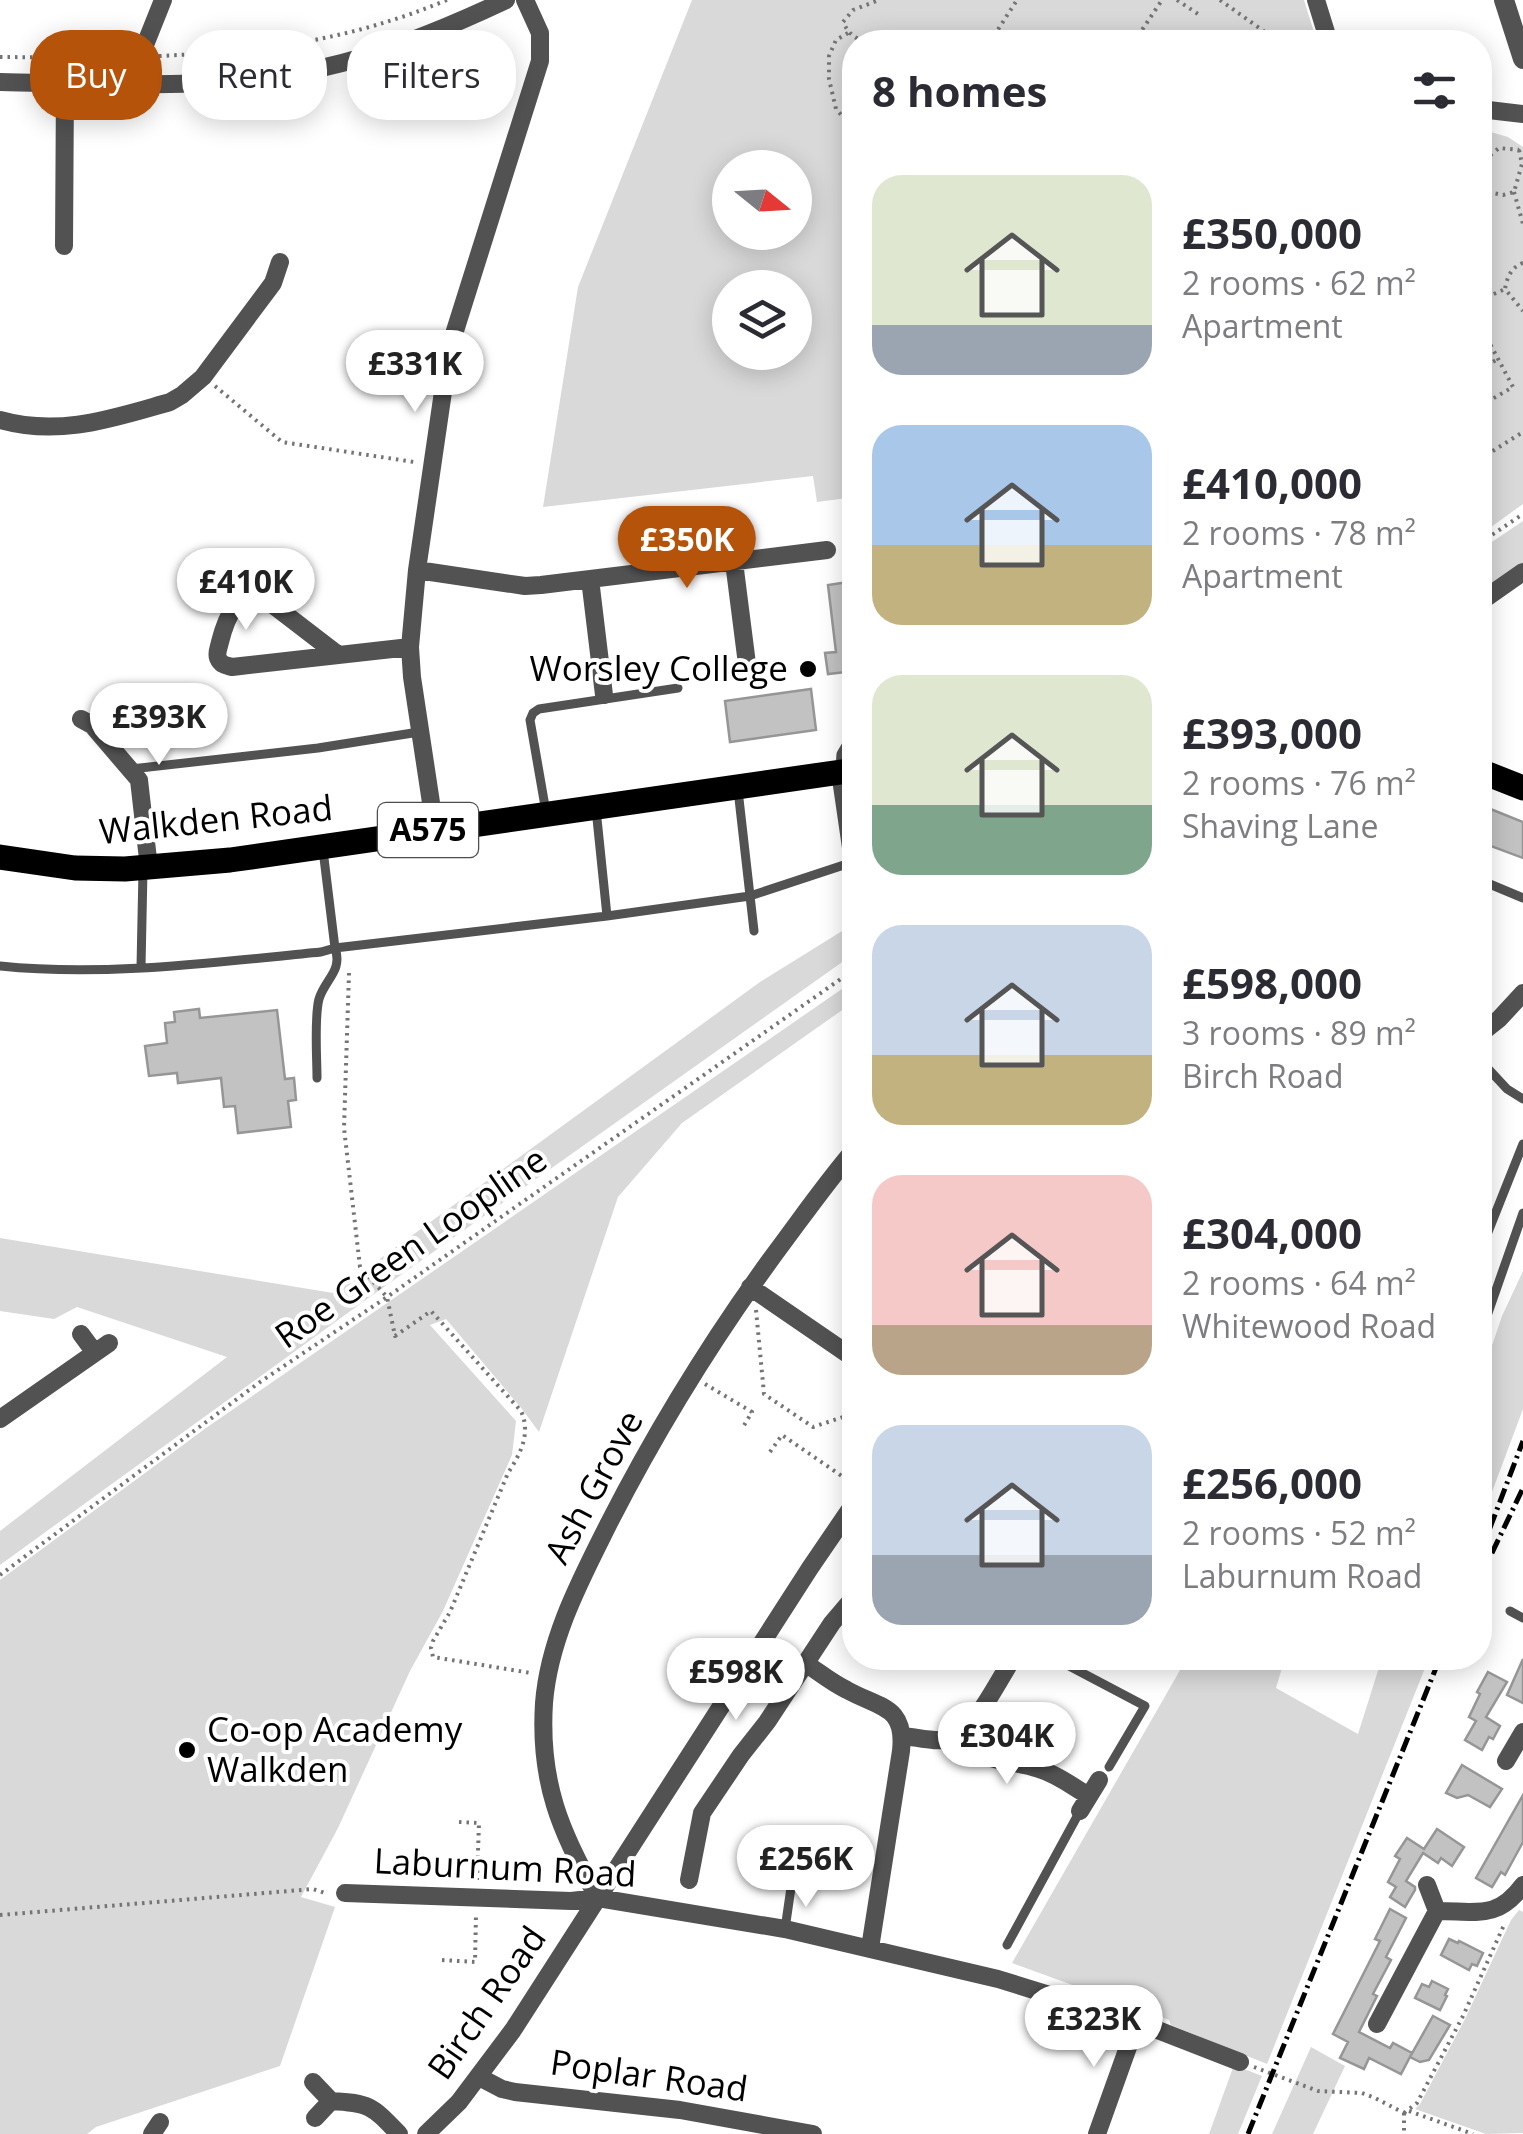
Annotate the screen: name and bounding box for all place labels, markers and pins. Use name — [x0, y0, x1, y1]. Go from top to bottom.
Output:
pin: £331K — [345, 330, 485, 415]
pin: £350K — [617, 506, 757, 591]
pin: £410K — [176, 548, 316, 633]
place label: Worsley College — [529, 644, 788, 691]
marker: Worsley College — [797, 658, 819, 680]
pin: £393K — [89, 683, 229, 768]
pin: £598K — [666, 1638, 806, 1723]
pin: £304K — [937, 1702, 1077, 1787]
place label: Co-op Academy Walkden — [207, 1705, 463, 1792]
marker: Co-op Academy Walkden — [176, 1739, 198, 1761]
pin: £256K — [736, 1825, 876, 1910]
pin: £323K — [1024, 1985, 1164, 2070]

